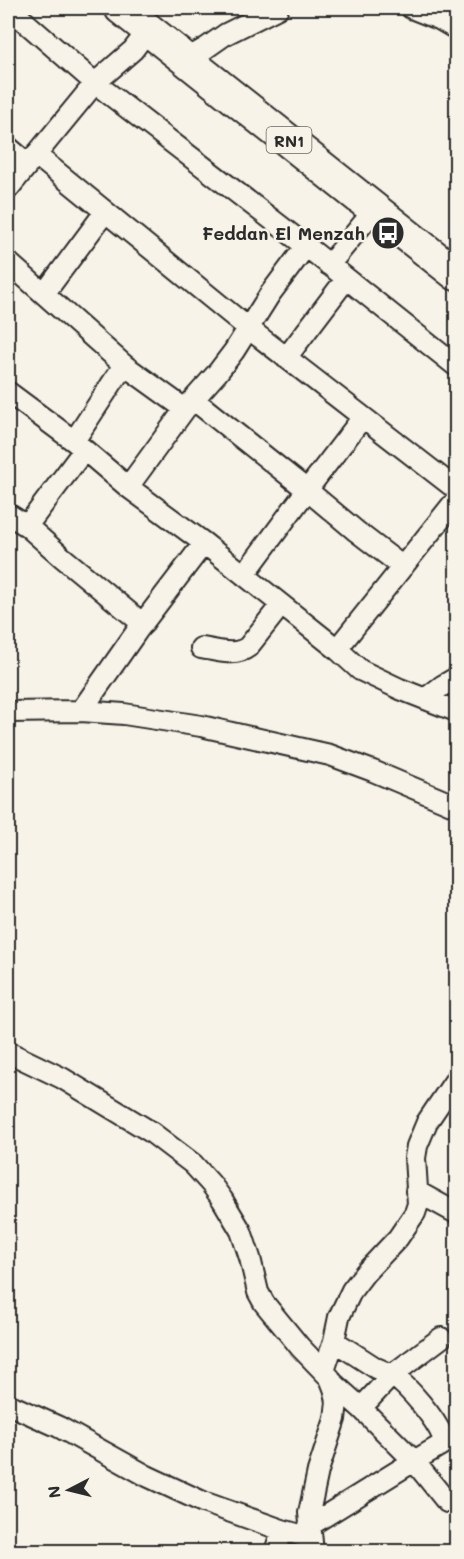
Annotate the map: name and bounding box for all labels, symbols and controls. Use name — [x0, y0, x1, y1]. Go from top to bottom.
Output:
road number: RN1 — [266, 127, 312, 153]
bus stop icon: Feddan El Menzah — [370, 215, 406, 251]
place label: Feddan El Menzah — [202, 221, 365, 245]
north arrow — [39, 1460, 99, 1520]
text: N — [42, 1485, 65, 1499]

